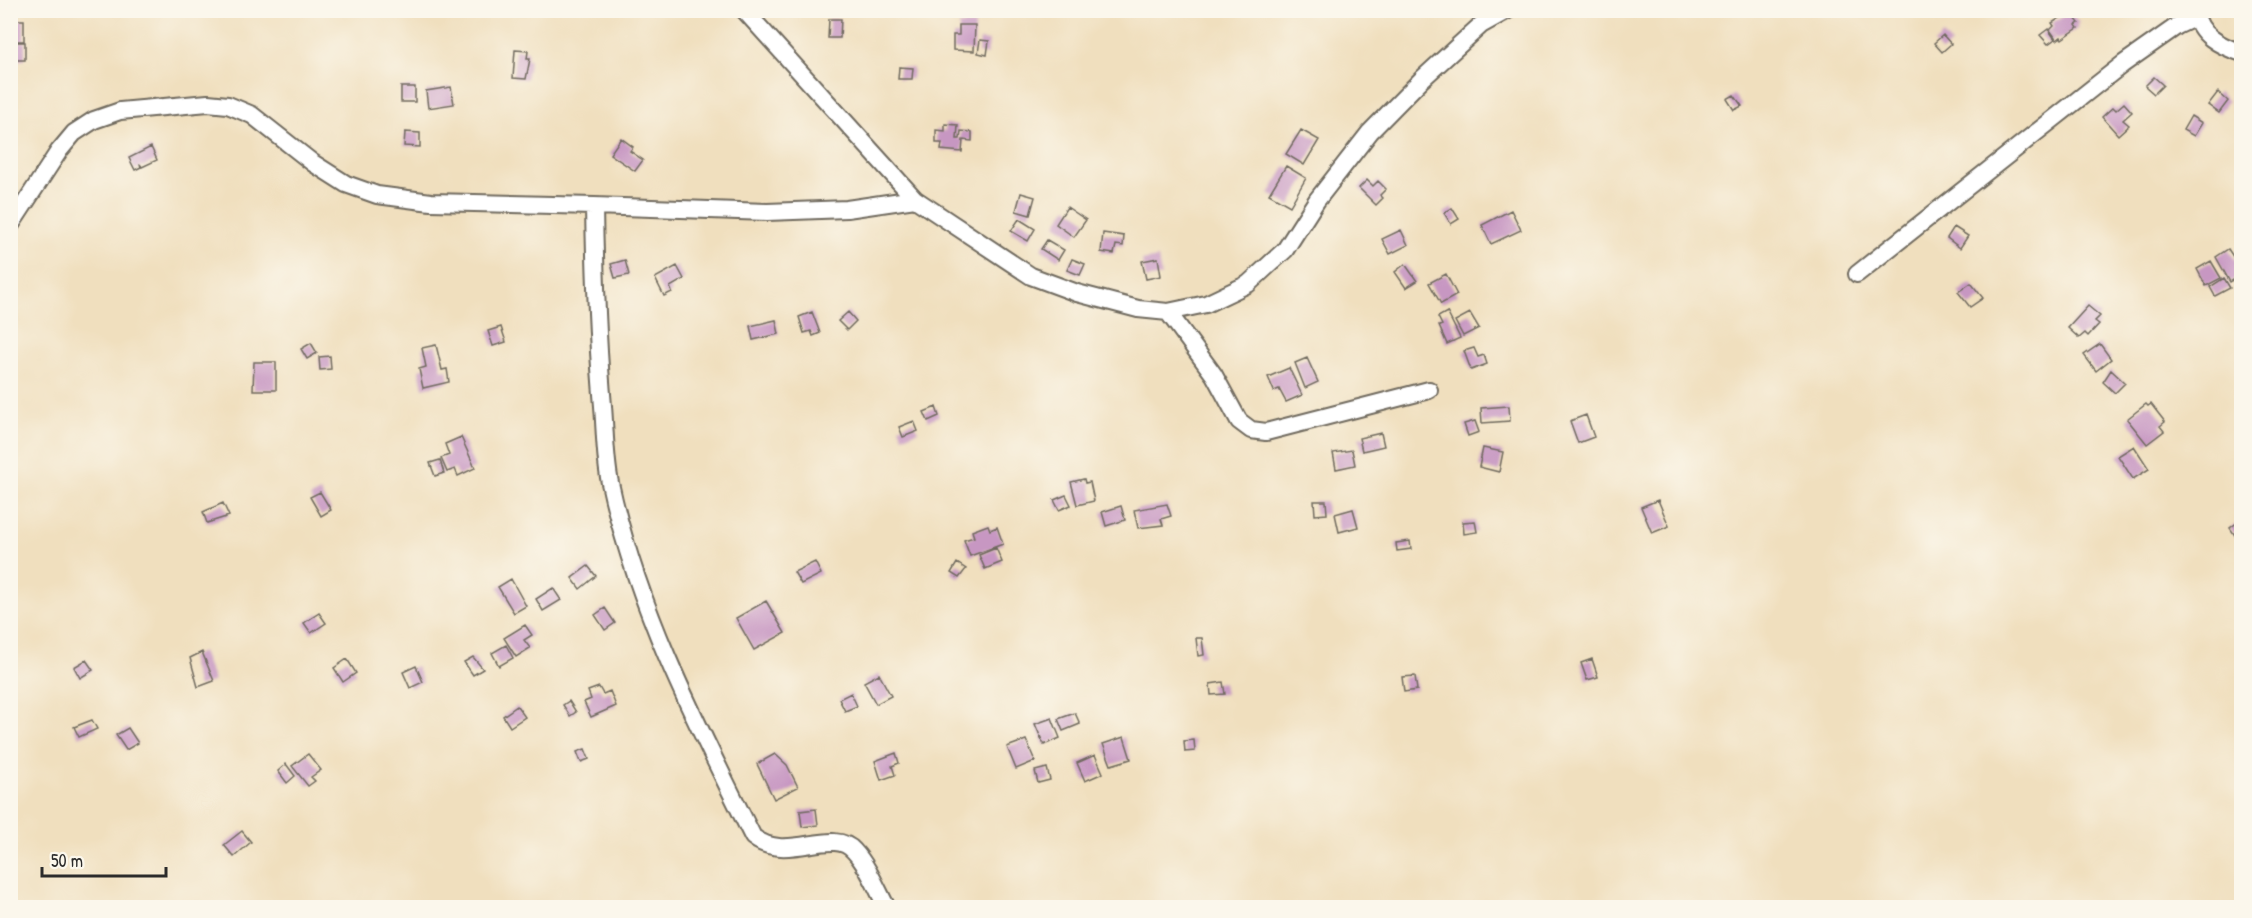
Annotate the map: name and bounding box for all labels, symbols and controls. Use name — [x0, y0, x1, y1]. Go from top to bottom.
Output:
scale bar — [42, 840, 166, 878]
text: 50 m — [51, 848, 83, 873]

